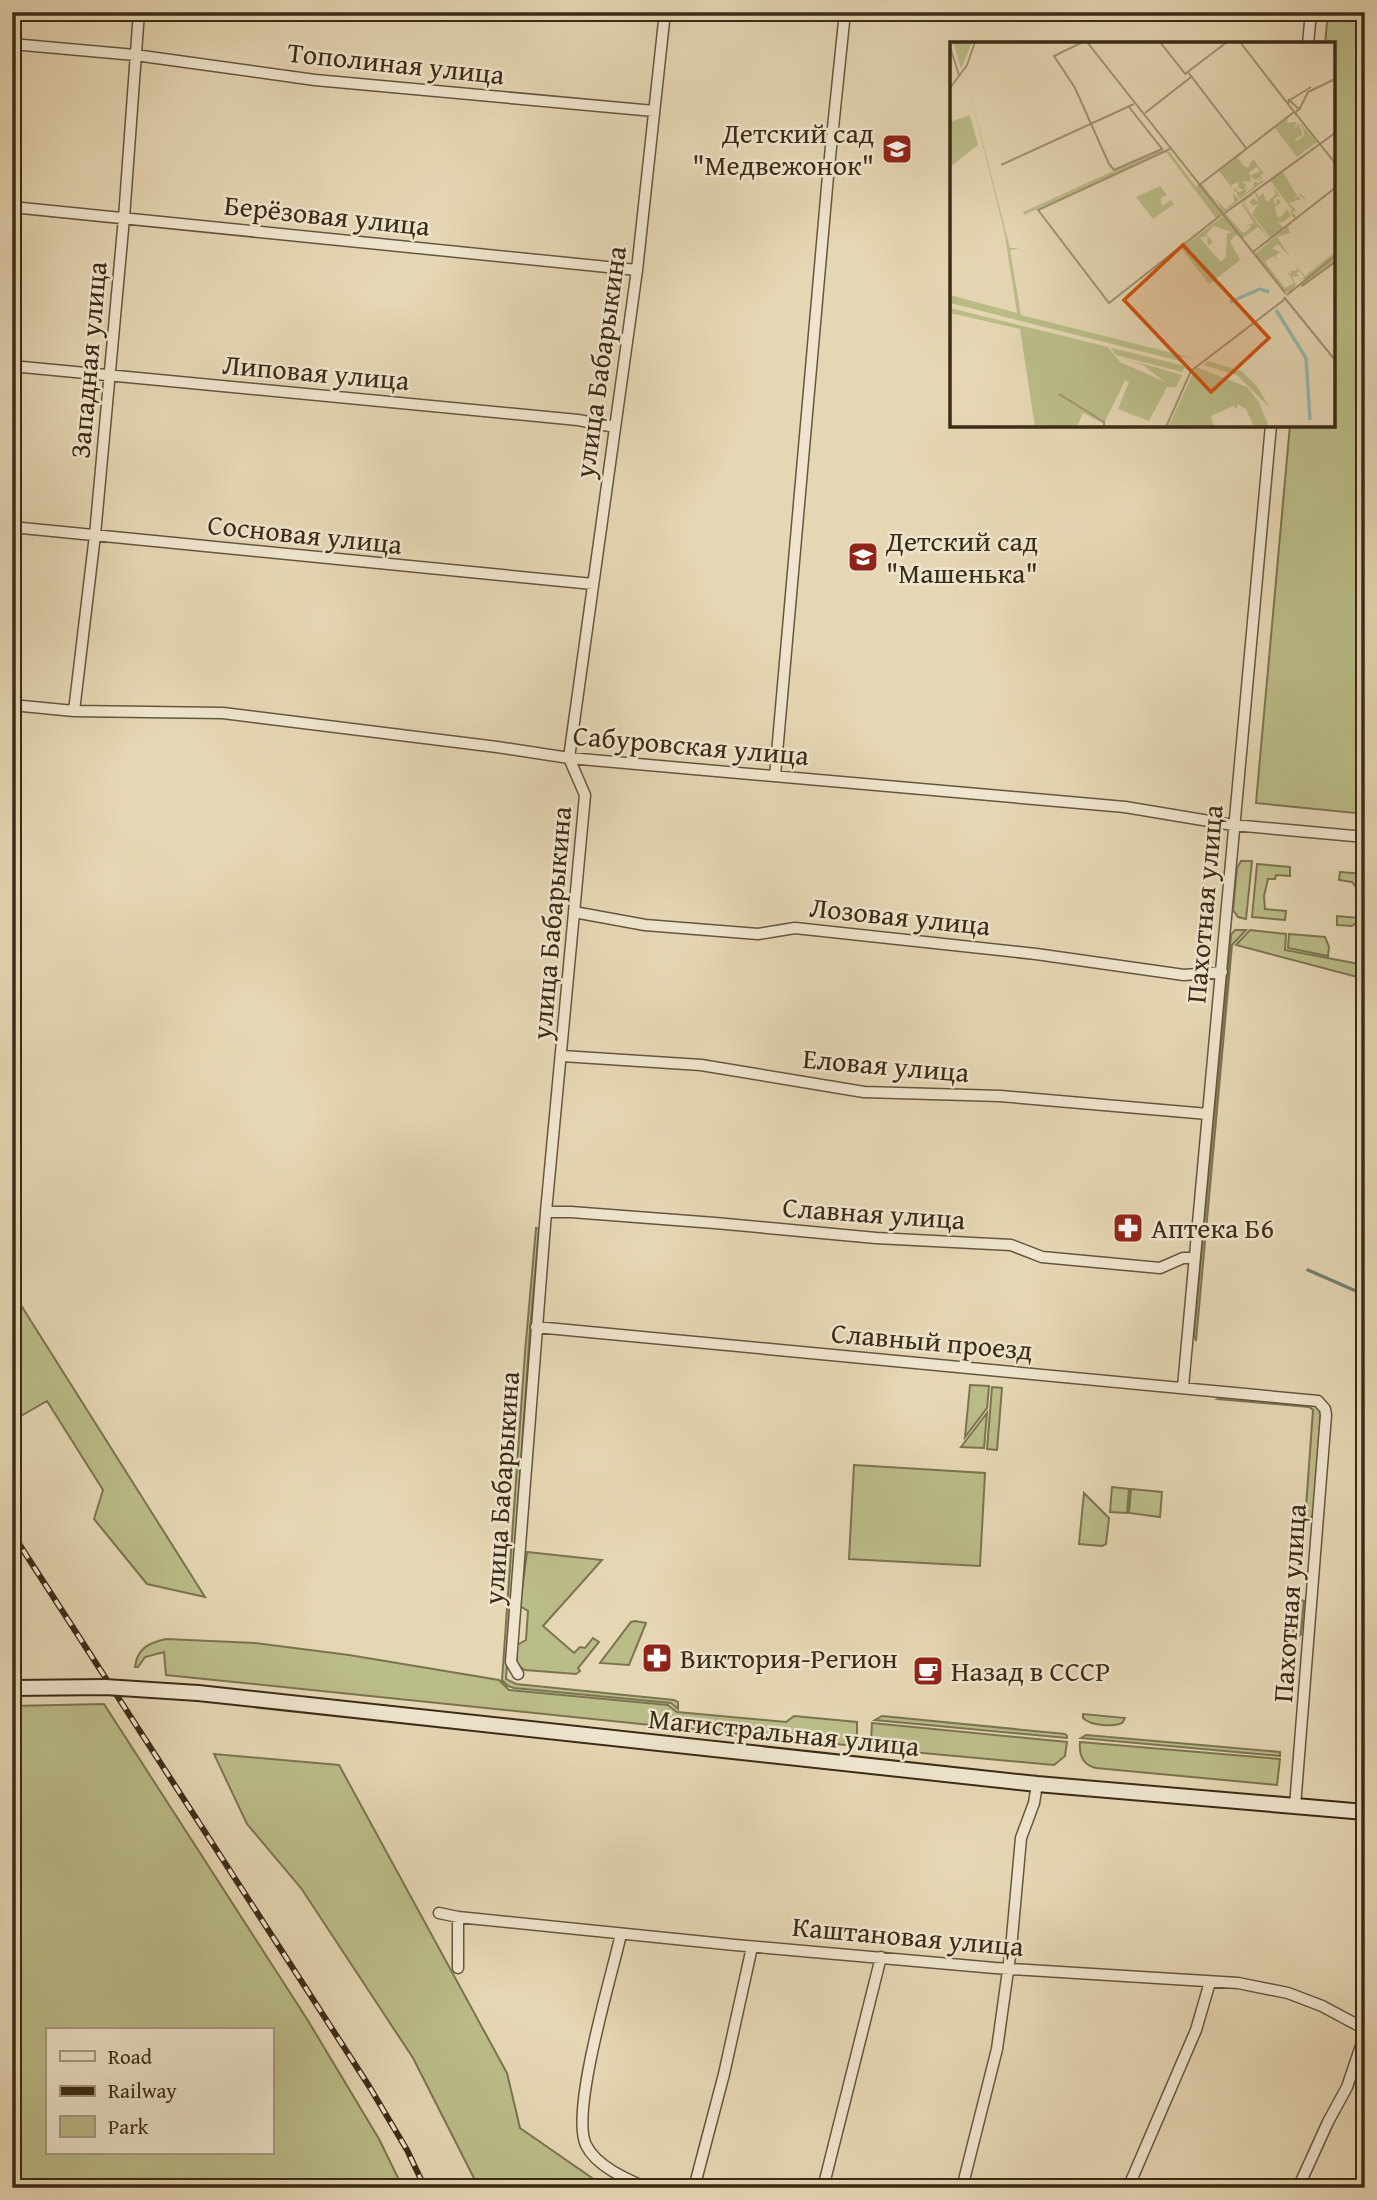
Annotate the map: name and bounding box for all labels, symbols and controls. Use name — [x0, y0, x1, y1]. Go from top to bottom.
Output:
street label: Тополиная улица — [286, 31, 507, 94]
inset map — [950, 42, 1335, 427]
place label: Детский сад "Медвежонок" — [692, 112, 874, 185]
school or university icon: Детский сад "Медвежонок" — [880, 132, 914, 166]
street label: Берёзовая улица — [222, 183, 433, 246]
street label: улица Бабарыкина — [563, 242, 636, 482]
street label: Западная улица — [58, 259, 117, 460]
street label: Липовая улица — [221, 343, 412, 400]
street label: Сосновая улица — [206, 503, 405, 564]
place label: Детский сад "Машенька" — [885, 520, 1038, 593]
school or university icon: Детский сад "Машенька" — [846, 540, 880, 574]
street label: Сабуровская улица — [571, 714, 811, 775]
street label: Пахотная улица — [1174, 802, 1233, 1005]
street label: улица Бабарыкина — [520, 804, 581, 1042]
street label: Лозовая улица — [808, 886, 993, 945]
street label: Еловая улица — [801, 1037, 972, 1092]
street label: Славная улица — [781, 1186, 967, 1239]
place label: Аптека Б6 — [1151, 1207, 1274, 1248]
pharmacy icon: Аптека Б6 — [1111, 1211, 1145, 1245]
street label: Славный проезд — [830, 1311, 1034, 1370]
street label: улица Бабарыкина — [472, 1369, 529, 1607]
street label: Пахотная улица — [1261, 1502, 1316, 1704]
place label: Виктория-Регион — [680, 1637, 898, 1678]
pharmacy icon: Виктория-Регион — [640, 1641, 674, 1675]
place label: Назад в СССР — [951, 1650, 1110, 1691]
cafe icon: Назад в СССР — [911, 1654, 945, 1688]
street label: Магистральная улица — [646, 1697, 922, 1766]
street label: Каштановая улица — [791, 1905, 1026, 1966]
legend — [46, 2028, 273, 2154]
text: Road — [108, 2041, 153, 2072]
text: Railway — [108, 2075, 177, 2106]
text: Park — [108, 2111, 149, 2142]

